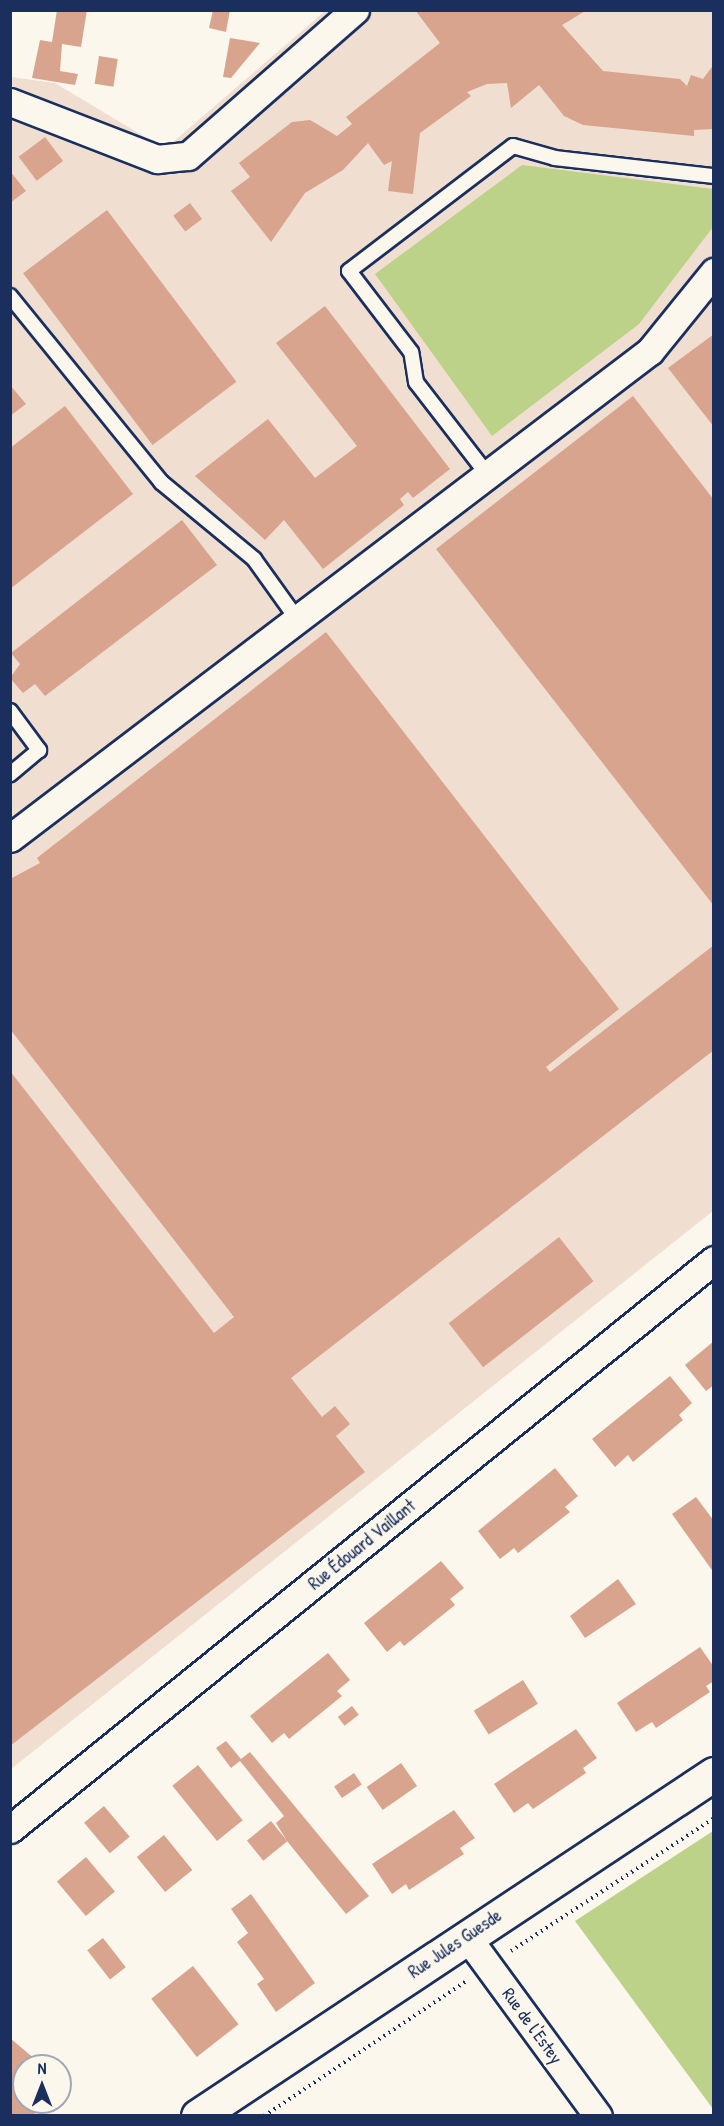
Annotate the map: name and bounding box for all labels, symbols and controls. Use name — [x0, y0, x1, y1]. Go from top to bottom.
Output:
street label: Rue Édouard Vaillant — [304, 1495, 420, 1595]
street label: Rue Jules Guesde — [404, 1905, 506, 1983]
street label: Rue de l'Estey — [497, 1984, 567, 2068]
north arrow — [12, 2054, 72, 2114]
text: N — [38, 2057, 46, 2079]

